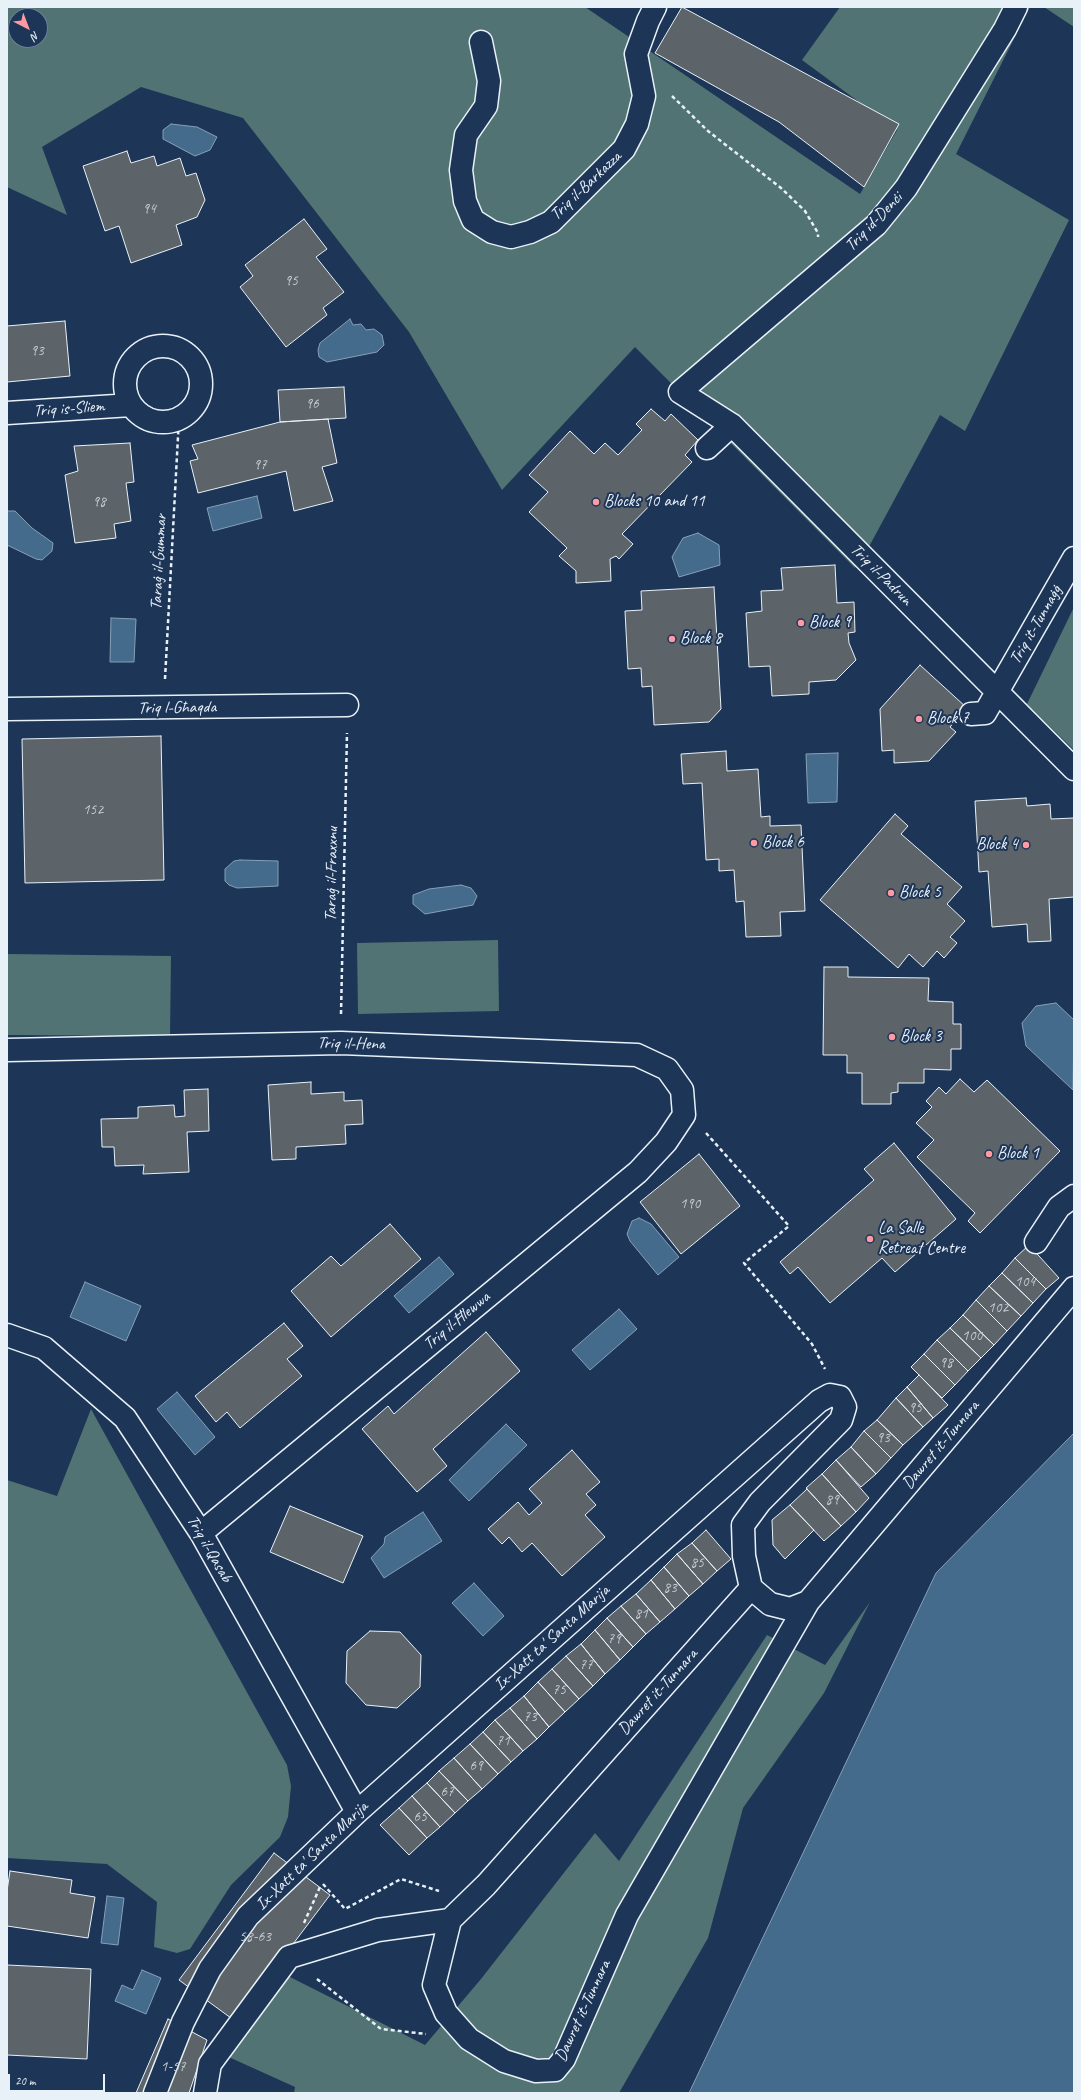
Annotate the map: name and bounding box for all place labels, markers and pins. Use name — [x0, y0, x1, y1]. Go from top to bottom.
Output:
place label: Blocks 10 and 11 — [604, 492, 705, 512]
marker: Blocks 10 and 11 — [591, 497, 601, 507]
place label: Block 9 — [809, 613, 851, 633]
marker: Block 9 — [796, 618, 806, 628]
place label: Block 8 — [680, 629, 722, 649]
marker: Block 8 — [667, 634, 677, 644]
place label: Block 7 — [927, 709, 969, 729]
marker: Block 7 — [914, 714, 924, 724]
place label: Block 6 — [762, 833, 804, 853]
place label: Block 4 — [976, 835, 1018, 855]
marker: Block 6 — [749, 838, 759, 848]
marker: Block 4 — [1021, 840, 1031, 850]
place label: Block 5 — [899, 883, 941, 903]
marker: Block 5 — [886, 888, 896, 898]
place label: Block 3 — [900, 1027, 942, 1047]
marker: Block 3 — [887, 1032, 897, 1042]
place label: Block 1 — [997, 1144, 1039, 1164]
marker: Block 1 — [984, 1149, 994, 1159]
place label: La Salle Retreat Centre — [878, 1219, 965, 1259]
marker: La Salle Retreat Centre — [865, 1234, 875, 1244]

